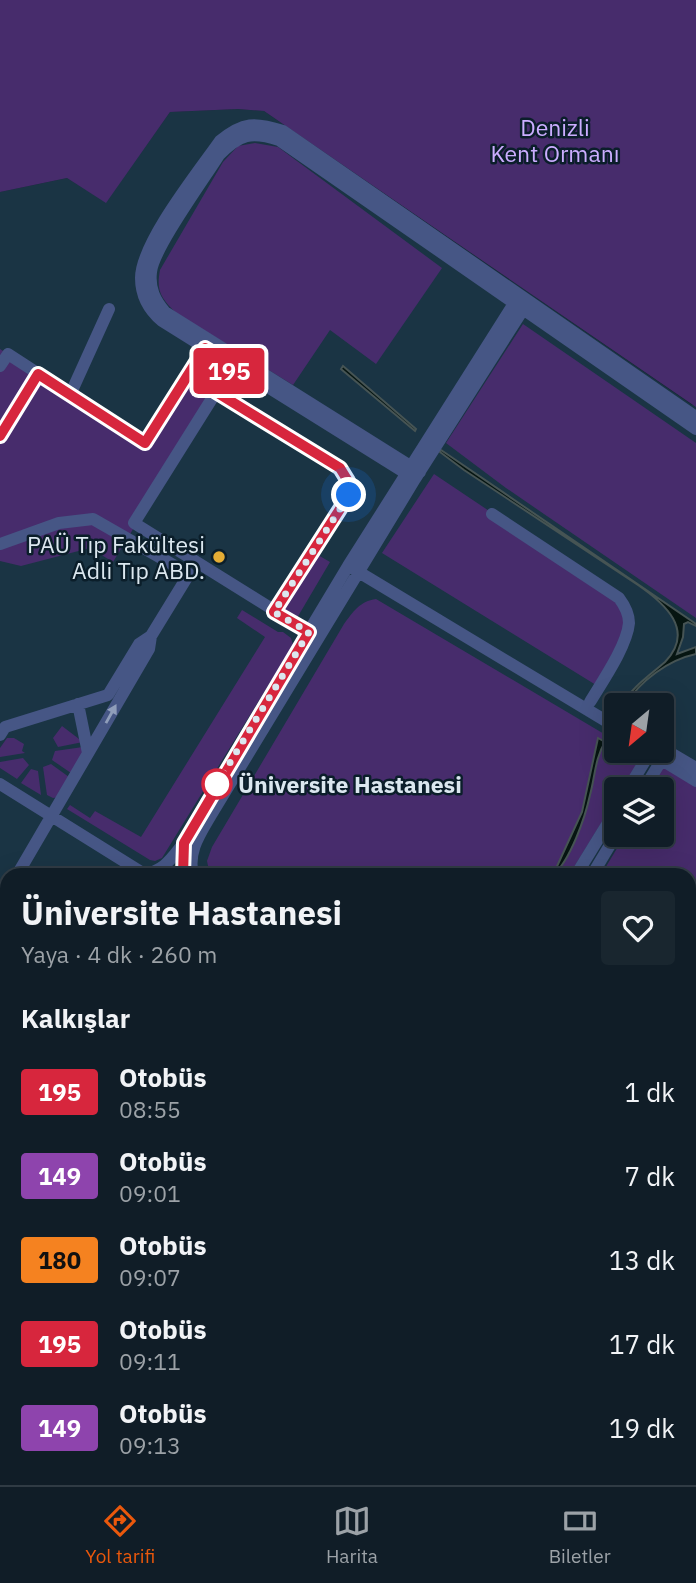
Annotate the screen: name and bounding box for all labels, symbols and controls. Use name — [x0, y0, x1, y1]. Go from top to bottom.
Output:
park label: Denizli Kent Ormanı — [490, 112, 620, 168]
line badge: 195 — [189, 348, 269, 394]
text: 195 — [207, 355, 251, 387]
your location — [331, 477, 366, 512]
place label: PAÜ Tıp Fakültesi Adli Tıp ABD. — [27, 529, 205, 585]
marker: PAÜ Tıp Fakültesi Adli Tıp ABD. — [211, 549, 227, 565]
north arrow — [604, 693, 674, 763]
map controls — [604, 693, 674, 847]
one-way arrow — [104, 705, 117, 724]
marker: Üniversite Hastanesi — [202, 769, 232, 799]
place label: Üniversite Hastanesi — [238, 769, 462, 799]
button: layers — [604, 777, 674, 847]
text: Üniversite Hastanesi — [21, 891, 342, 934]
button: heart — [601, 891, 675, 965]
text: Yaya · 4 dk · 260 m — [21, 939, 217, 969]
text: Kalkışlar — [21, 1001, 130, 1035]
text: Otobüs — [119, 1060, 207, 1094]
text: 1 dk — [624, 1075, 675, 1109]
text: 195 — [38, 1076, 81, 1108]
text: 08:55 — [119, 1094, 181, 1124]
text: Otobüs — [119, 1144, 207, 1178]
text: 7 dk — [624, 1159, 675, 1193]
text: 149 — [38, 1160, 81, 1192]
text: 09:01 — [119, 1178, 181, 1208]
text: Otobüs — [119, 1228, 207, 1262]
text: 13 dk — [609, 1243, 675, 1277]
text: 180 — [38, 1244, 81, 1276]
text: 09:07 — [119, 1262, 181, 1292]
text: Otobüs — [119, 1312, 207, 1346]
text: 17 dk — [609, 1327, 675, 1361]
text: 195 — [38, 1328, 81, 1360]
text: 09:11 — [119, 1346, 181, 1376]
text: Otobüs — [119, 1396, 207, 1430]
text: 19 dk — [609, 1411, 675, 1445]
text: 149 — [38, 1412, 81, 1444]
text: 09:13 — [119, 1430, 181, 1460]
tab: Yol tarifi — [85, 1502, 155, 1568]
tab: Harita — [326, 1502, 378, 1568]
tab: Biletler — [549, 1502, 611, 1568]

